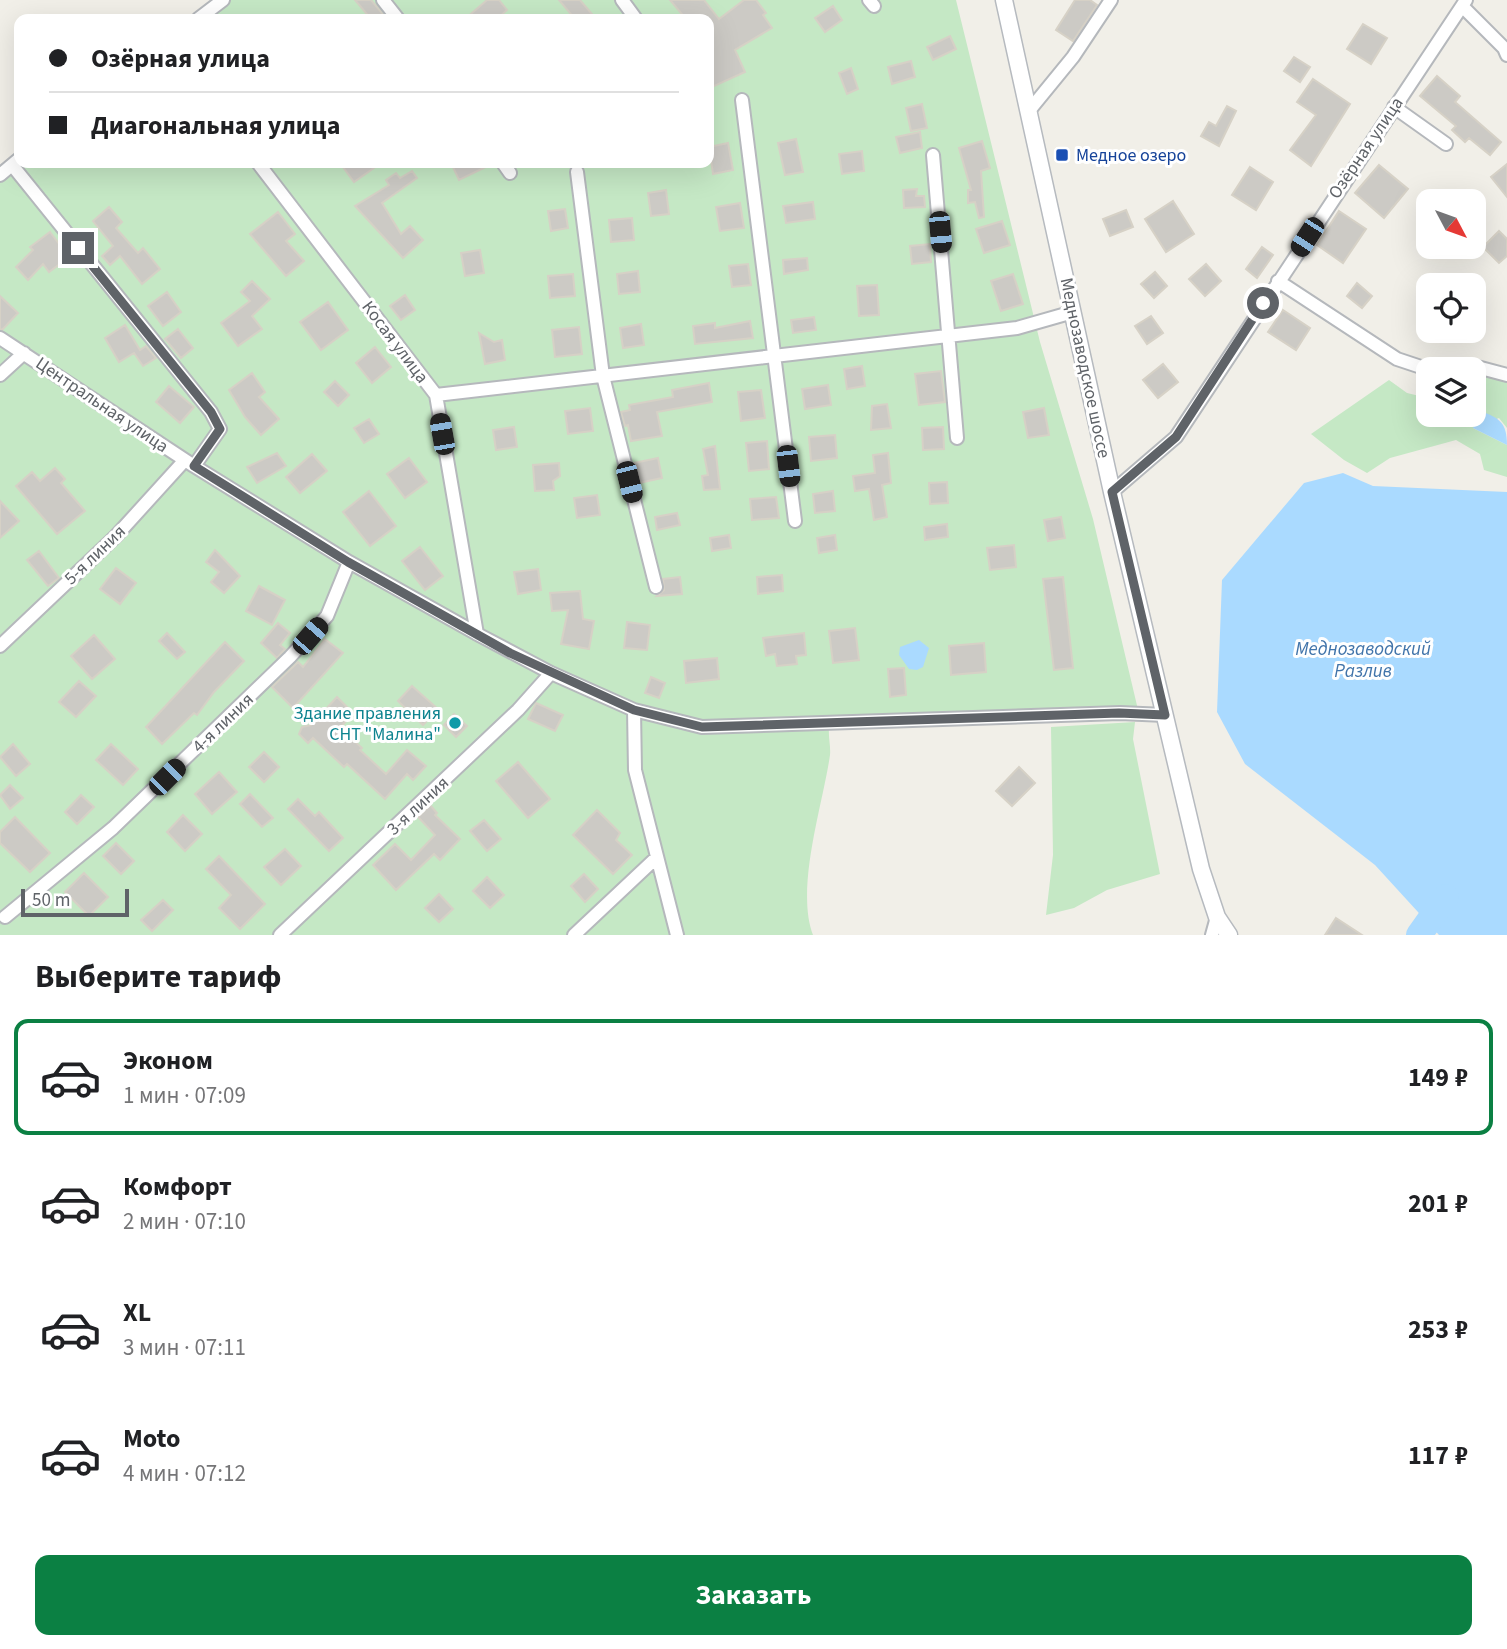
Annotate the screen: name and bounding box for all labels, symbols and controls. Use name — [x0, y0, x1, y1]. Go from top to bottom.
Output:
text: Озёрная улица — [91, 40, 270, 77]
street label: Озёрная улица — [1323, 92, 1409, 204]
text: Диагональная улица — [91, 107, 340, 144]
place label: Медное озеро — [1076, 143, 1186, 168]
marker: Медное озеро — [1054, 147, 1070, 163]
north arrow — [1416, 189, 1486, 259]
map controls — [1416, 189, 1486, 427]
car — [928, 210, 953, 254]
car — [1287, 214, 1328, 260]
route end — [62, 232, 94, 264]
button: locate — [1416, 273, 1486, 343]
street label: Меднозаводское шоссе — [1054, 275, 1116, 461]
route start — [1247, 287, 1279, 319]
street label: Косая улица — [356, 296, 434, 388]
street label: Центральная улица — [31, 351, 173, 459]
button: layers — [1416, 357, 1486, 427]
car — [429, 411, 456, 457]
car — [776, 444, 801, 488]
car — [614, 459, 645, 505]
street label: 5-я линия — [59, 519, 131, 591]
car — [289, 613, 332, 659]
water label: Меднозаводский Разлив — [1295, 636, 1431, 685]
street label: 4-я линия — [187, 687, 259, 759]
place label: Здание правления СНТ "Малина" — [294, 701, 441, 747]
marker: Здание правления СНТ "Малина" — [447, 715, 463, 731]
car — [145, 755, 190, 799]
street label: 3-я линия — [381, 771, 455, 841]
scale bar — [21, 886, 130, 918]
text: 50 m — [32, 887, 70, 914]
text: Выберите тариф — [35, 954, 282, 1000]
text: Эконом — [123, 1042, 213, 1079]
icon: car — [39, 1046, 102, 1109]
text: 149 ₽ — [1408, 1059, 1468, 1096]
text: 1 мин · 07:09 — [123, 1079, 246, 1112]
text: Комфорт — [123, 1168, 232, 1205]
icon: car — [39, 1172, 102, 1235]
text: 201 ₽ — [1408, 1185, 1468, 1222]
text: 2 мин · 07:10 — [123, 1205, 246, 1238]
text: XL — [123, 1294, 151, 1331]
icon: car — [39, 1298, 102, 1361]
text: 253 ₽ — [1408, 1311, 1468, 1348]
text: 3 мин · 07:11 — [123, 1331, 246, 1364]
text: Moto — [123, 1420, 180, 1457]
icon: car — [39, 1424, 102, 1487]
text: 117 ₽ — [1408, 1437, 1468, 1474]
text: 4 мин · 07:12 — [123, 1457, 246, 1490]
button: Заказать — [35, 1555, 1472, 1635]

